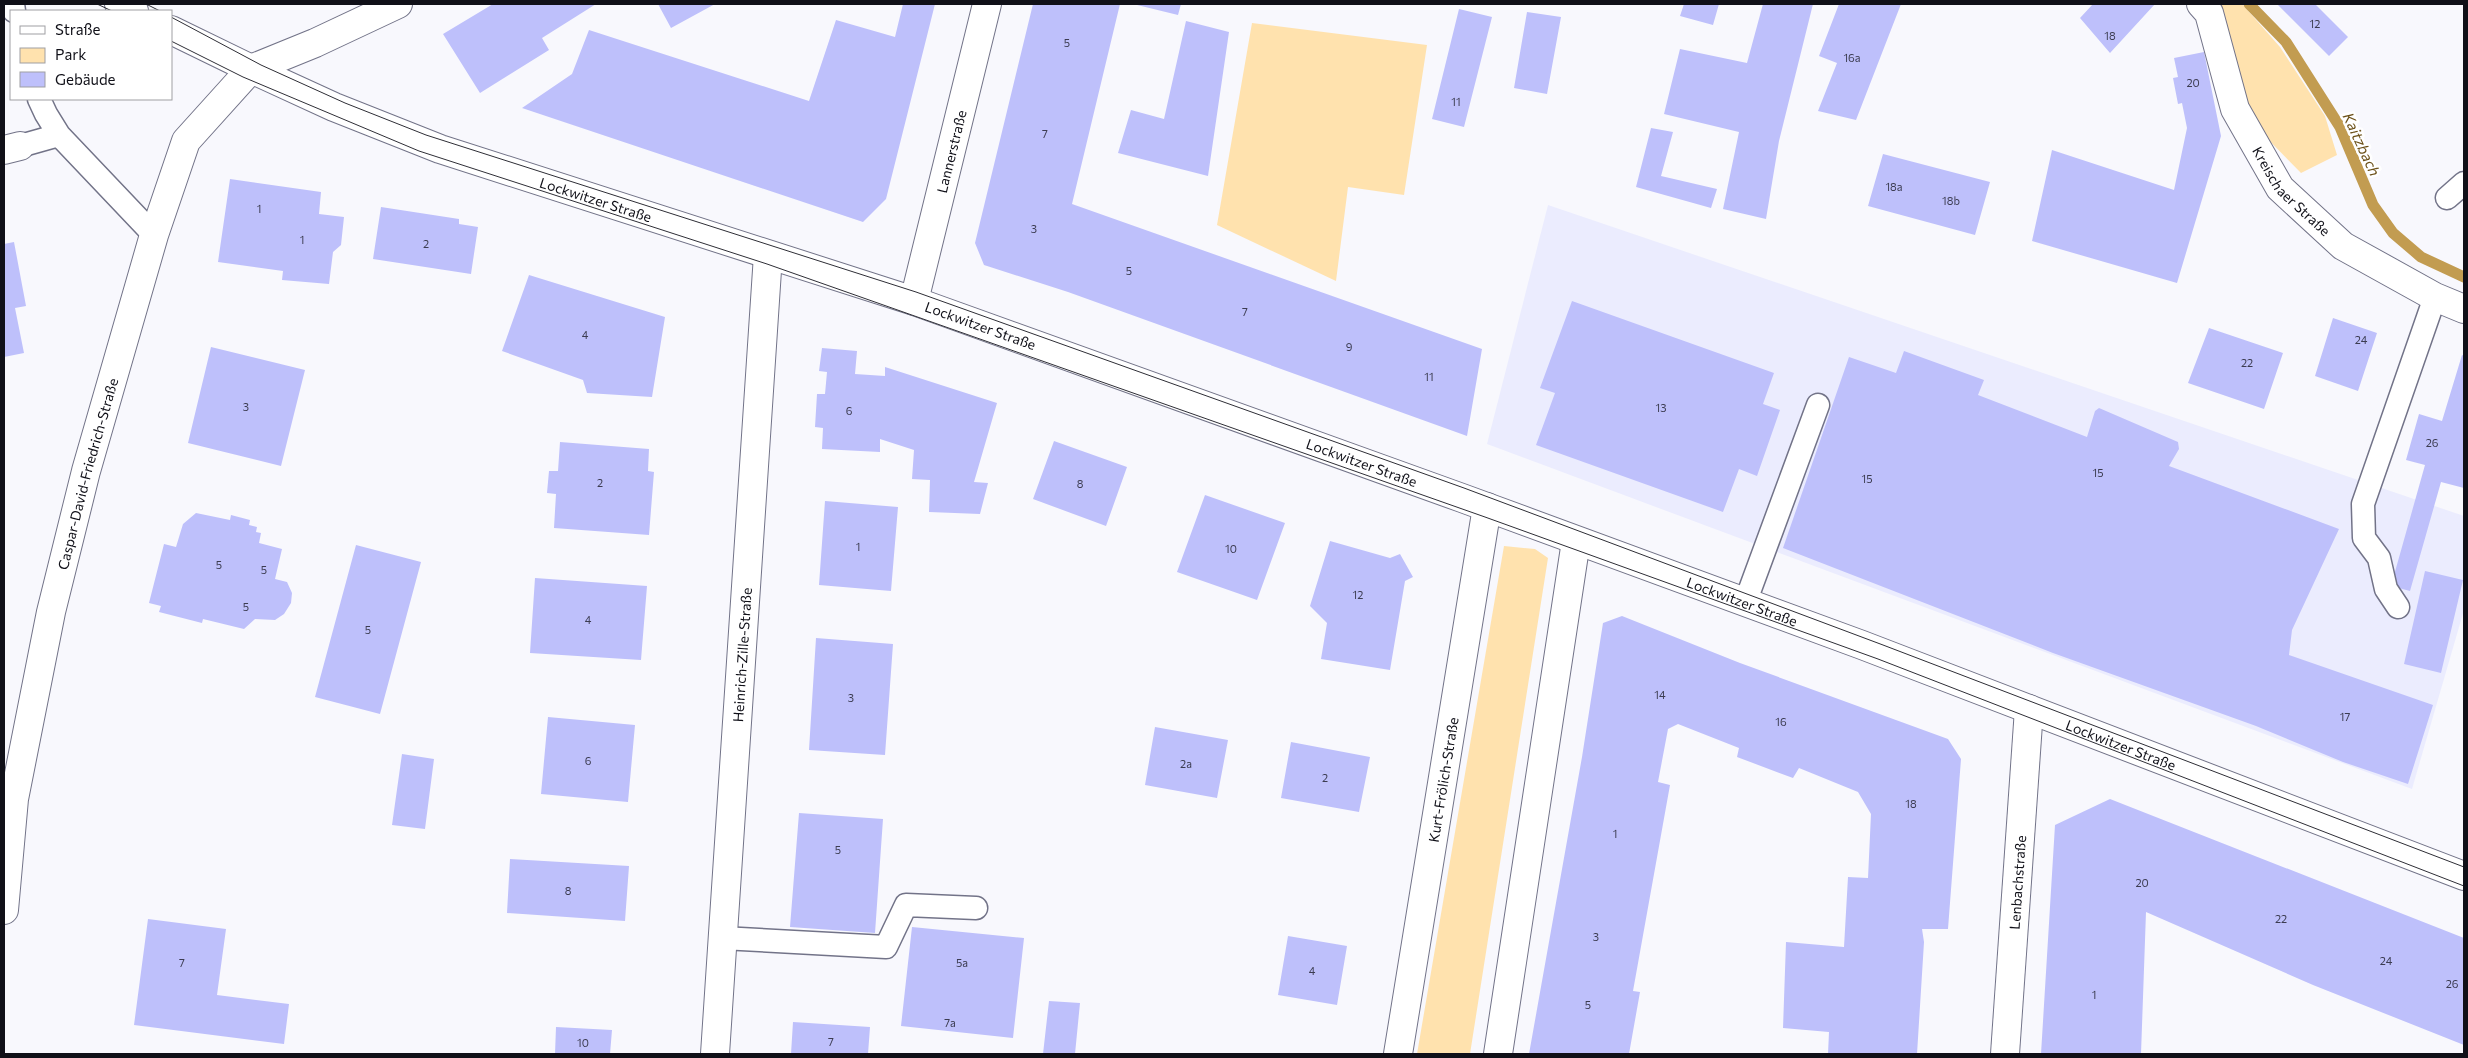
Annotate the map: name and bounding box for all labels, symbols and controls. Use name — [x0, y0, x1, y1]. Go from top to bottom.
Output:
legend — [10, 10, 172, 100]
house number: 12 — [2310, 17, 2320, 30]
text: Straße — [55, 20, 101, 38]
house number: 18 — [2104, 29, 2116, 42]
house number: 5 — [1064, 36, 1070, 49]
text: Park — [55, 45, 86, 63]
house number: 16a — [1843, 51, 1861, 64]
text: Gebäude — [55, 70, 116, 88]
house number: 20 — [2186, 76, 2200, 89]
house number: 11 — [1451, 95, 1461, 108]
street label: Lannerstraße — [932, 108, 969, 195]
water label: Kaitzbach — [2339, 109, 2385, 179]
house number: 7 — [1042, 127, 1048, 140]
street label: Kreischaer Straße — [2249, 143, 2334, 239]
street label: Lockwitzer Straße — [538, 173, 654, 225]
house number: 18a — [1885, 180, 1903, 193]
house number: 18b — [1942, 194, 1960, 207]
house number: 1 — [257, 202, 261, 215]
house number: 3 — [1031, 222, 1037, 235]
house number: 1 — [300, 233, 304, 246]
house number: 2 — [423, 237, 429, 250]
house number: 5 — [1126, 264, 1132, 277]
street label: Lockwitzer Straße — [923, 297, 1038, 353]
house number: 7 — [1242, 305, 1248, 318]
house number: 4 — [582, 328, 589, 341]
house number: 24 — [2355, 333, 2368, 346]
house number: 9 — [1346, 340, 1353, 353]
house number: 22 — [2241, 356, 2253, 369]
house number: 11 — [1424, 370, 1434, 383]
street label: Caspar-David-Friedrich-Straße — [53, 376, 121, 571]
house number: 3 — [243, 400, 249, 413]
house number: 13 — [1656, 401, 1666, 414]
house number: 6 — [846, 404, 853, 417]
street label: Lockwitzer Straße — [1304, 434, 1420, 490]
house number: 26 — [2426, 436, 2439, 449]
house number: 15 — [2092, 466, 2104, 479]
house number: 15 — [1861, 472, 1873, 485]
house number: 2 — [597, 476, 603, 489]
house number: 8 — [1077, 477, 1084, 490]
house number: 1 — [856, 540, 860, 553]
house number: 10 — [1225, 542, 1237, 555]
house number: 5 — [216, 558, 222, 571]
house number: 5 — [261, 563, 267, 576]
street label: Lockwitzer Straße — [1685, 573, 1800, 629]
street label: Heinrich-Zille-Straße — [729, 587, 754, 723]
house number: 12 — [1353, 588, 1363, 601]
house number: 5 — [243, 600, 249, 613]
house number: 4 — [585, 613, 592, 626]
house number: 5 — [365, 623, 371, 636]
house number: 14 — [1654, 688, 1666, 701]
house number: 3 — [848, 691, 854, 704]
house number: 17 — [2340, 710, 2350, 723]
house number: 16 — [1775, 715, 1787, 728]
street label: Kurt-Frölich-Straße — [1424, 716, 1461, 843]
street label: Lockwitzer Straße — [2064, 716, 2178, 773]
house number: 6 — [585, 754, 592, 767]
house number: 2a — [1180, 757, 1192, 770]
house number: 2 — [1322, 771, 1328, 784]
house number: 18 — [1905, 797, 1917, 810]
house number: 1 — [1613, 827, 1617, 840]
street label: Lenbachstraße — [2005, 835, 2029, 930]
house number: 5 — [835, 843, 841, 856]
house number: 20 — [2135, 876, 2149, 889]
house number: 8 — [565, 884, 572, 897]
house number: 22 — [2275, 912, 2287, 925]
house number: 3 — [1593, 930, 1599, 943]
house number: 24 — [2380, 954, 2393, 967]
house number: 7 — [179, 956, 185, 969]
house number: 5a — [956, 956, 968, 969]
house number: 4 — [1309, 964, 1316, 977]
house number: 26 — [2446, 977, 2459, 990]
house number: 1 — [2092, 988, 2096, 1001]
house number: 5 — [1585, 998, 1591, 1011]
house number: 7a — [944, 1016, 956, 1029]
house number: 7 — [828, 1035, 834, 1048]
house number: 10 — [577, 1036, 589, 1049]

